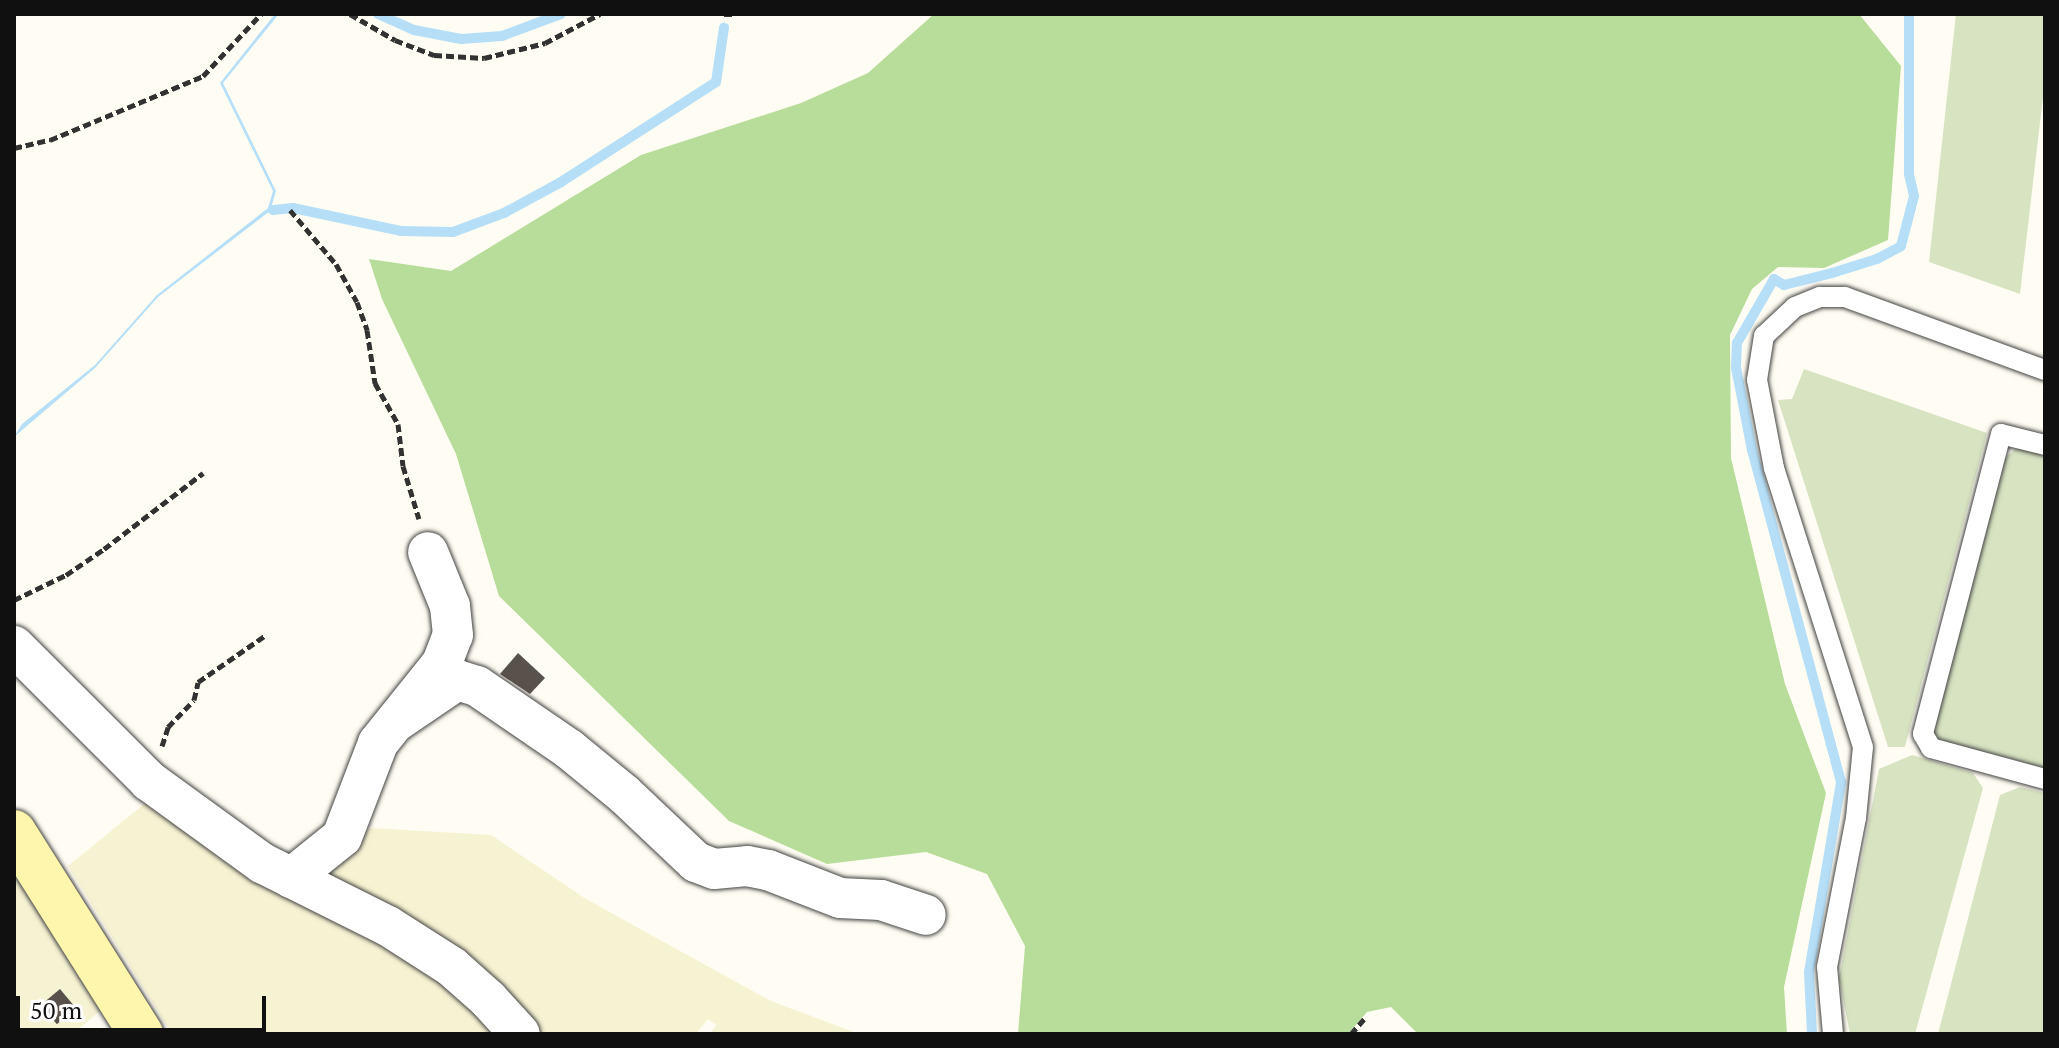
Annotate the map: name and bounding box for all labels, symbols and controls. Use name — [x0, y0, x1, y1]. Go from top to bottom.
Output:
scale bar — [20, 980, 270, 1030]
text: 50 m — [30, 994, 82, 1026]

